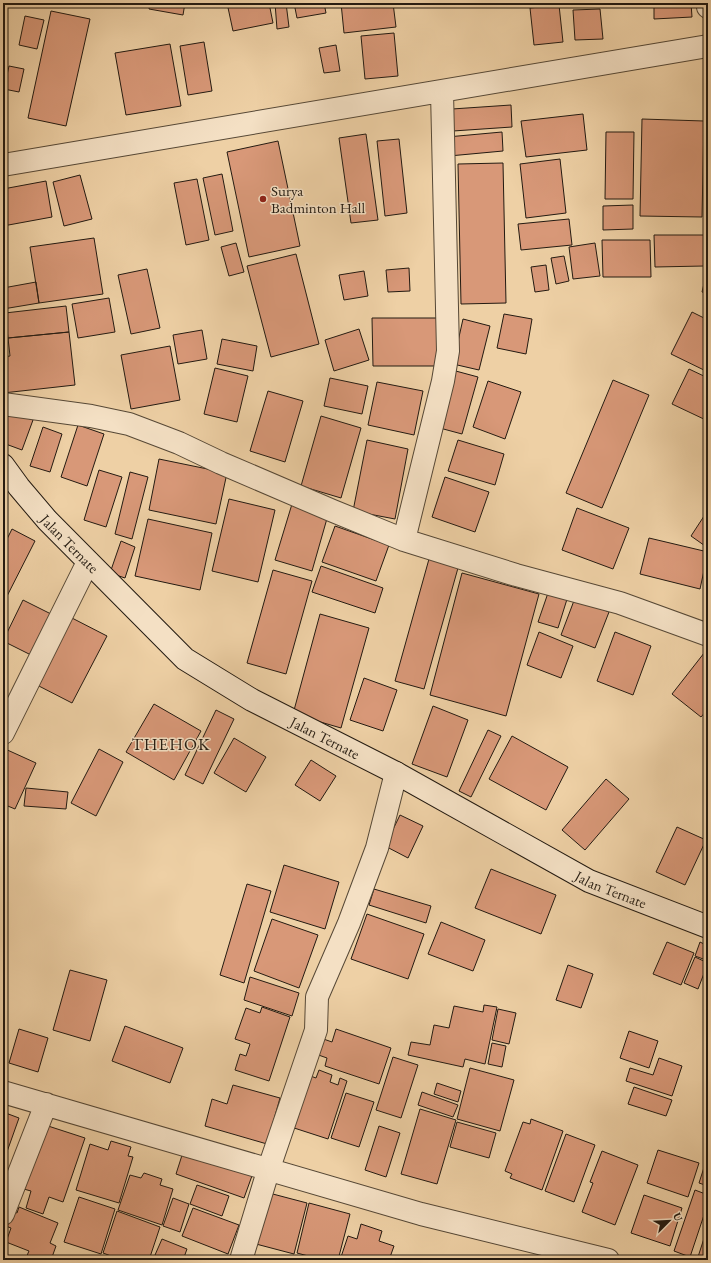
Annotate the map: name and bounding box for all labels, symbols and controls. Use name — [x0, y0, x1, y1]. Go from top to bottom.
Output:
place label: Surya Badminton Hall — [271, 181, 365, 217]
marker: Surya Badminton Hall — [258, 194, 268, 204]
street label: Jalan Ternate — [35, 508, 103, 577]
street label: Jalan Ternate — [285, 711, 363, 763]
district label: THEHOK — [131, 733, 211, 755]
street label: Jalan Ternate — [570, 865, 650, 912]
north arrow — [649, 1201, 689, 1241]
text: U — [670, 1210, 687, 1224]

